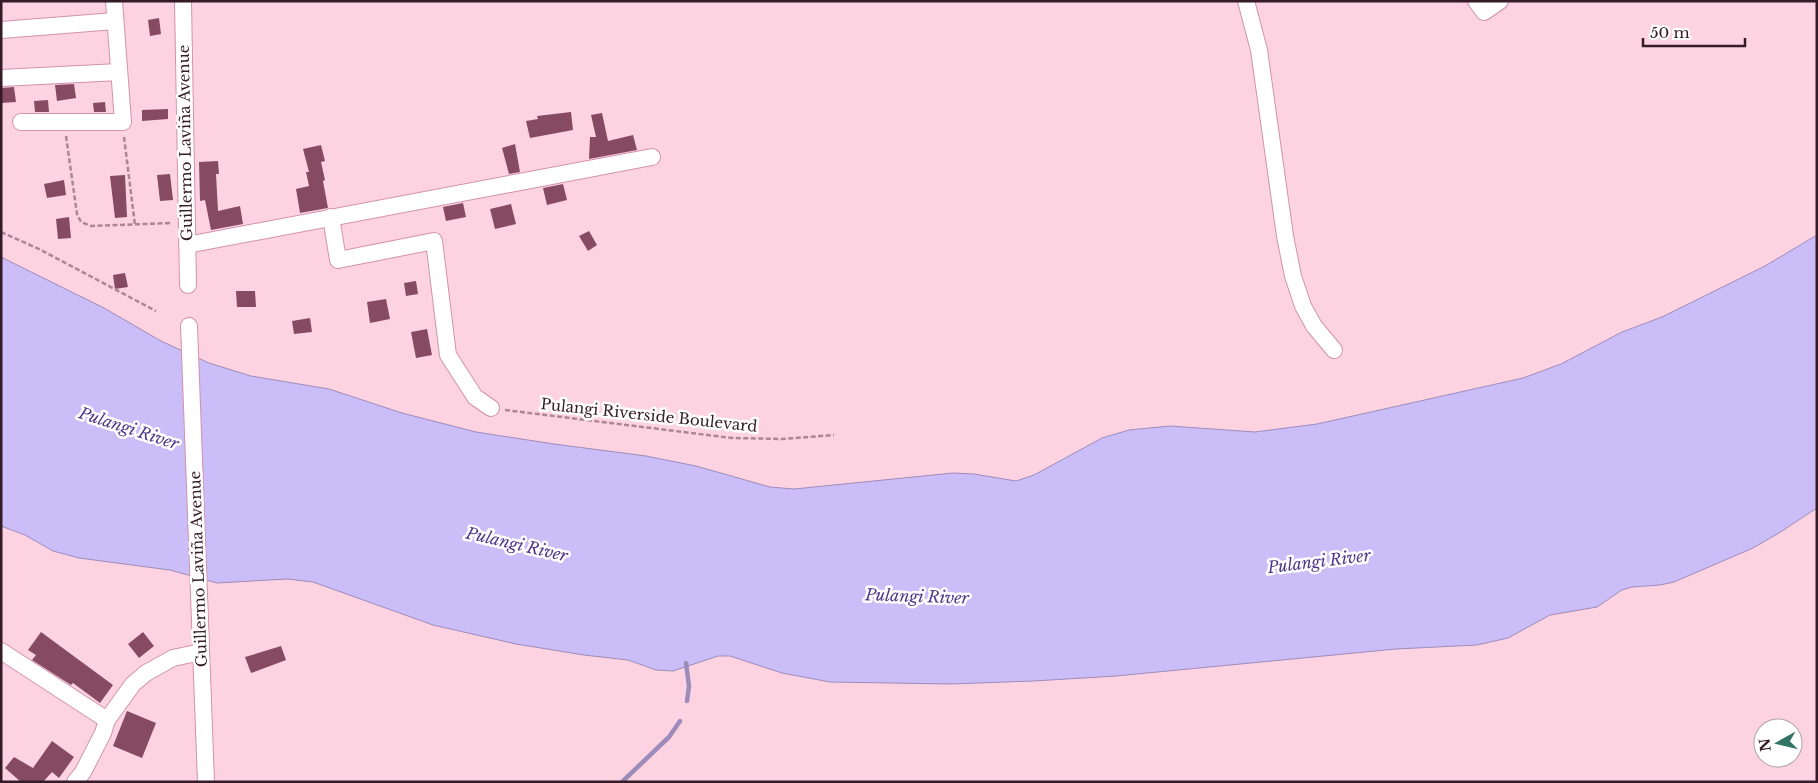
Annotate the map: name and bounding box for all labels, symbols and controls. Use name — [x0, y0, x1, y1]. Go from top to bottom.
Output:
scale bar — [1643, 15, 1746, 47]
text: 50 m — [1650, 23, 1690, 42]
street label: Guillermo Laviña Avenue — [174, 45, 196, 241]
street label: Pulangi Riverside Boulevard — [540, 394, 758, 436]
water label: Pulangi River — [76, 402, 182, 454]
street label: Guillermo Laviña Avenue — [185, 471, 211, 667]
water label: Pulangi River — [463, 522, 570, 566]
water label: Pulangi River — [1265, 545, 1372, 577]
water label: Pulangi River — [864, 584, 970, 608]
north arrow — [1753, 718, 1803, 768]
text: N — [1755, 737, 1775, 753]

